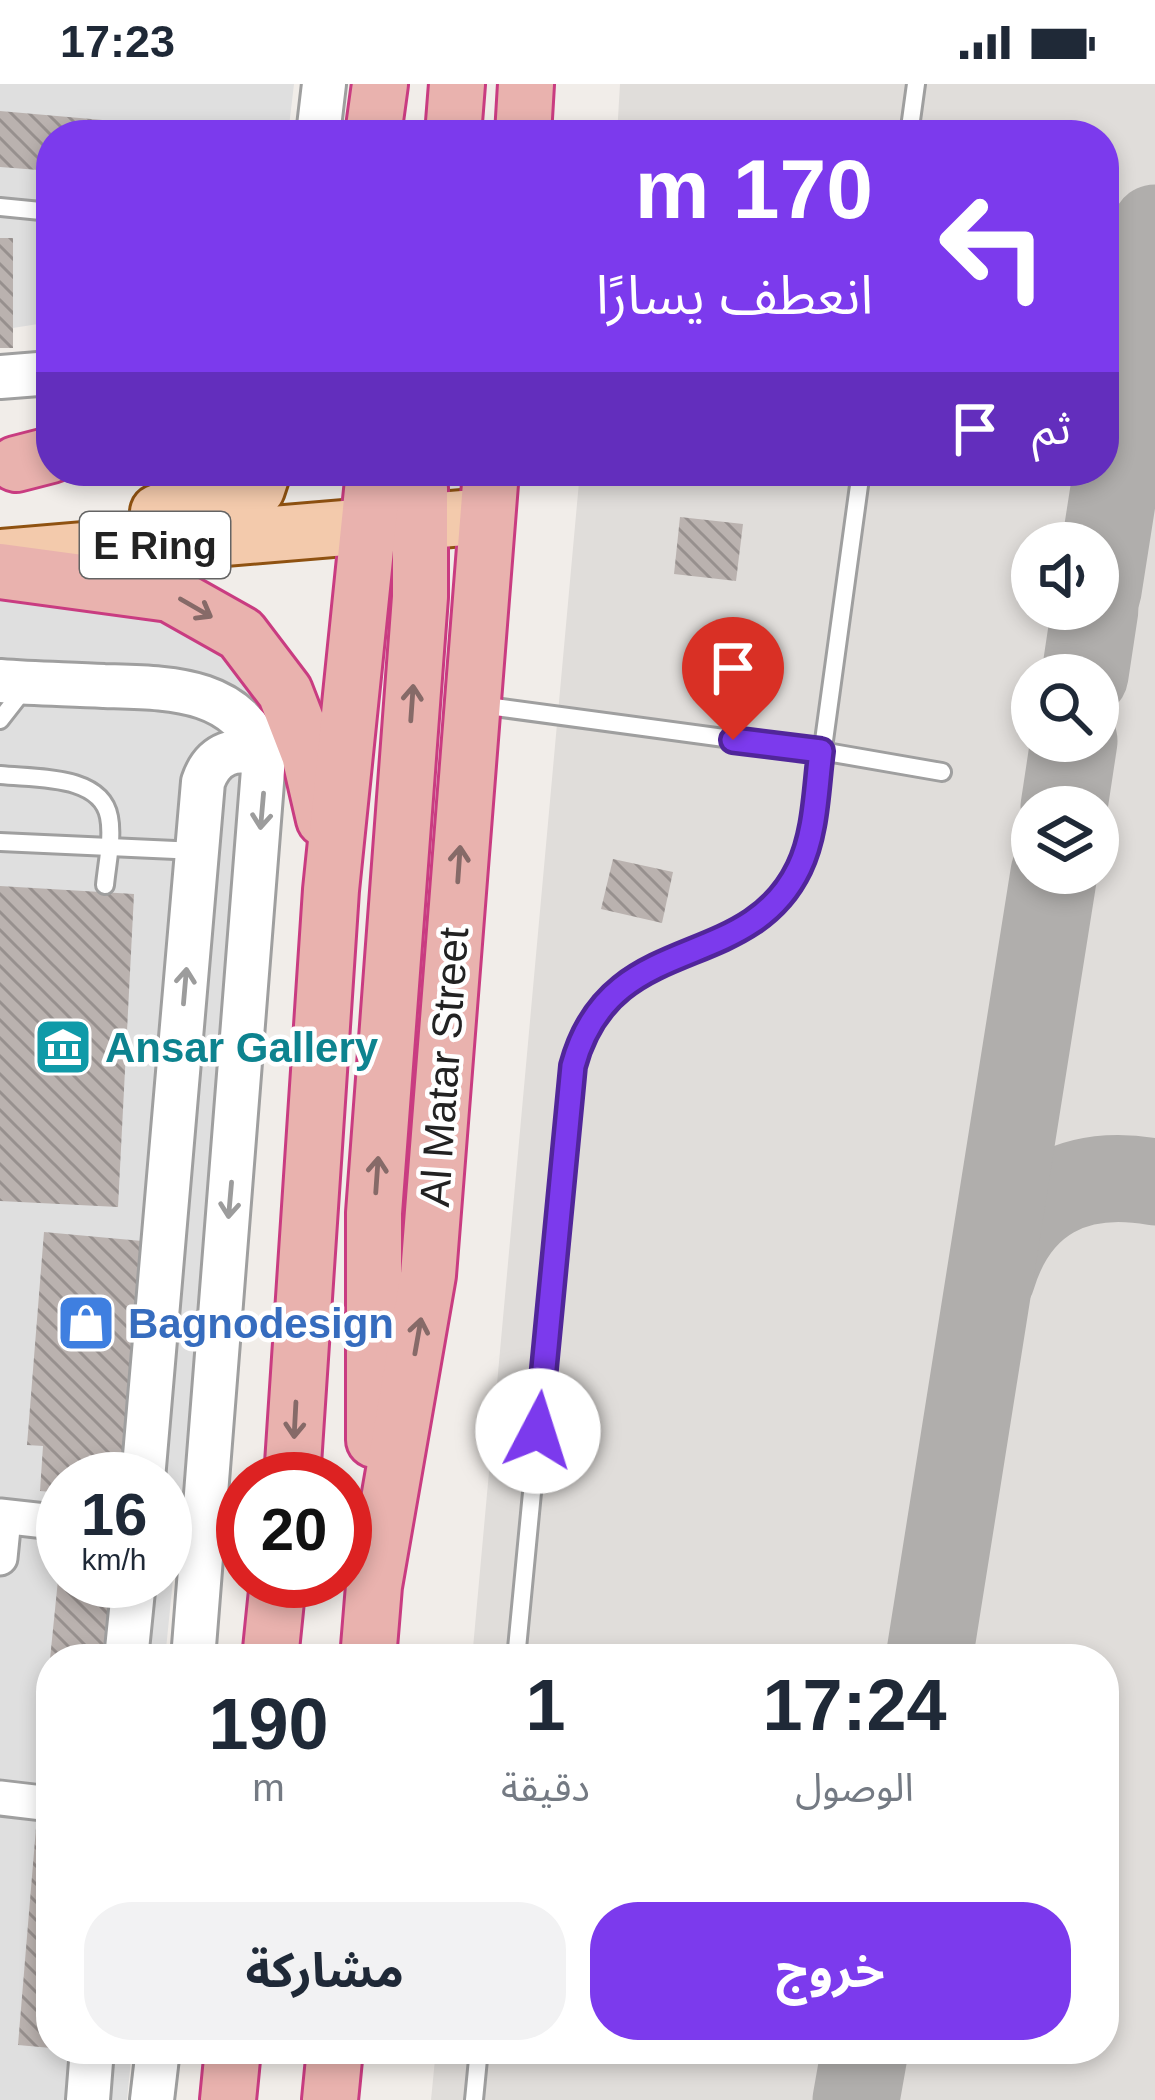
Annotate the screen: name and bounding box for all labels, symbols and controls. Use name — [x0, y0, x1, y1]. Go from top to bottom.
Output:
text: 17:23 — [60, 16, 175, 67]
text: 170 m — [635, 142, 873, 236]
icon: left — [915, 168, 1071, 324]
text: انعطف يسارًا — [596, 265, 873, 325]
icon: arrive — [942, 396, 1008, 462]
text: ثم — [1032, 403, 1071, 454]
road number: E Ring — [80, 512, 230, 578]
map controls — [1011, 522, 1119, 894]
button: sound — [1011, 522, 1119, 630]
one-way arrow — [177, 597, 212, 621]
pin — [682, 617, 784, 740]
icon: arrive — [700, 635, 766, 701]
button: search — [1011, 654, 1119, 762]
one-way arrow — [401, 684, 424, 723]
button: layers — [1011, 786, 1119, 894]
one-way arrow — [250, 791, 273, 830]
one-way arrow — [447, 845, 470, 884]
street label: Al Matar Street — [411, 925, 477, 1208]
one-way arrow — [174, 967, 197, 1006]
museum icon: Ansar Gallery — [32, 1016, 94, 1078]
place label: Ansar Gallery — [105, 1024, 379, 1071]
one-way arrow — [366, 1156, 389, 1195]
one-way arrow — [218, 1180, 241, 1219]
shop icon: Bagnodesign — [55, 1292, 117, 1354]
place label: Bagnodesign — [128, 1300, 394, 1347]
one-way arrow — [407, 1317, 430, 1356]
position arrow — [475, 1368, 601, 1494]
one-way arrow — [283, 1400, 306, 1439]
speed limit sign: 20 — [216, 1452, 372, 1608]
text: 16 — [81, 1481, 147, 1548]
text: km/h — [81, 1543, 147, 1576]
text: 1 — [525, 1665, 566, 1745]
text: 17:24 — [762, 1665, 947, 1745]
text: 190 — [209, 1684, 329, 1764]
text: m — [252, 1766, 285, 1809]
text: دقيقة — [501, 1766, 590, 1809]
text: الوصول — [795, 1766, 914, 1809]
button: مشاركة — [84, 1902, 566, 2040]
button: خروج — [590, 1902, 1071, 2040]

